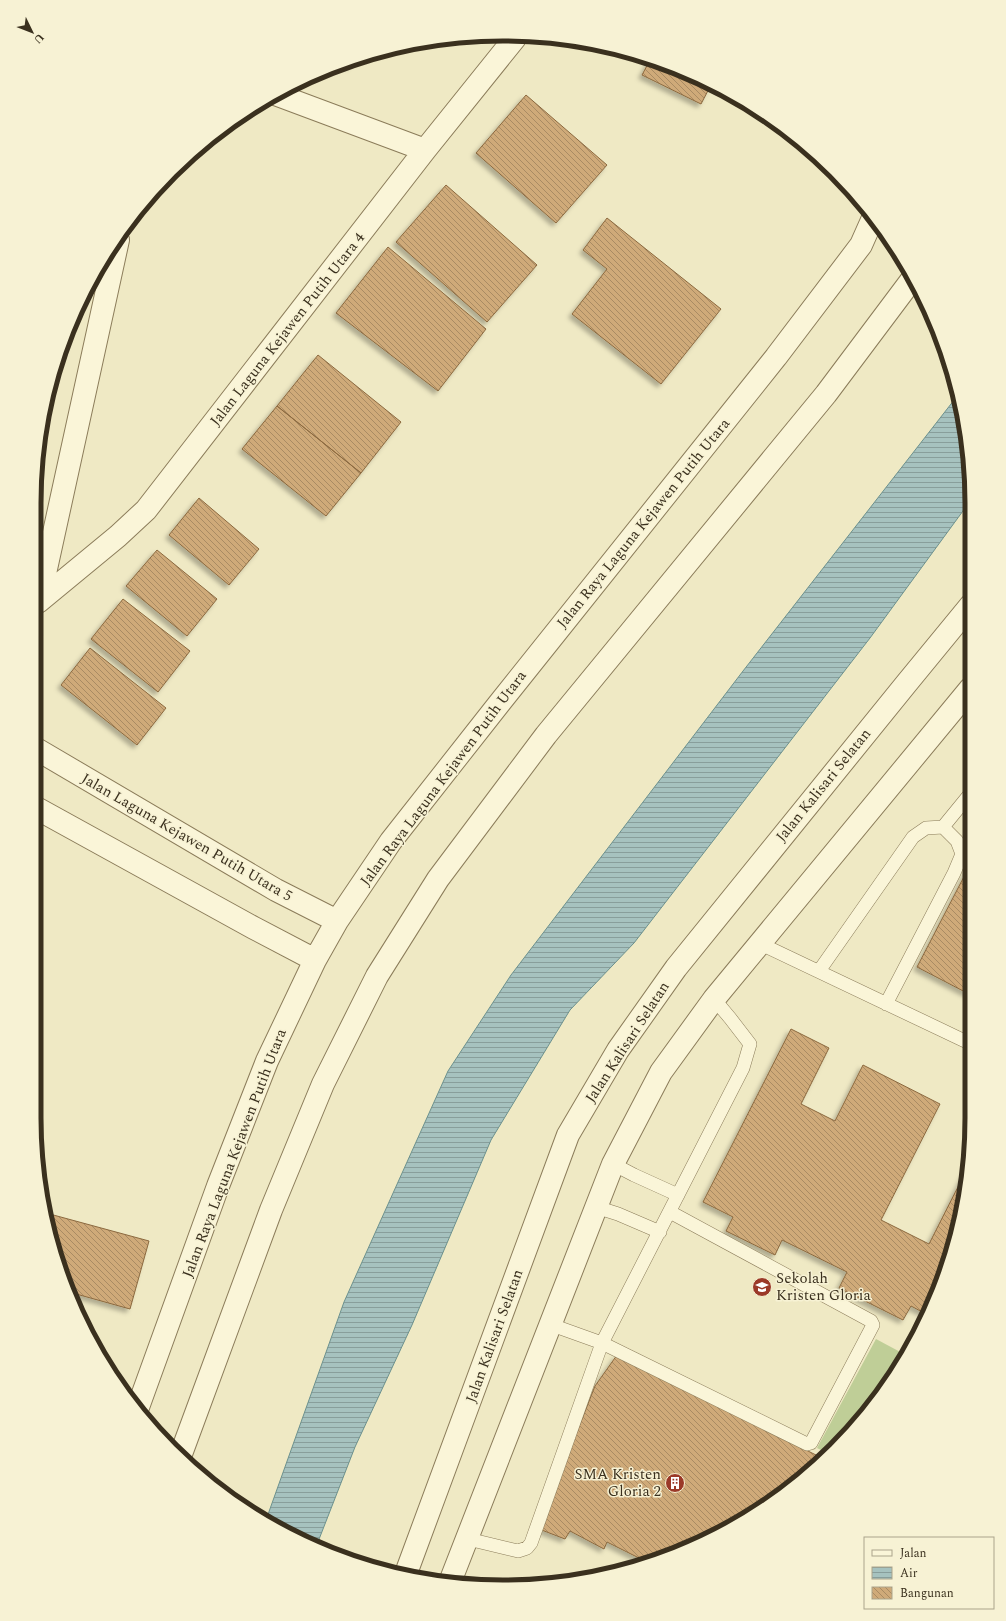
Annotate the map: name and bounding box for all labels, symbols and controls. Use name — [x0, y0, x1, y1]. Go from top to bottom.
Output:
north arrow — [12, 12, 52, 52]
text: U — [30, 29, 48, 48]
street label: Jalan Laguna Kejawen Putih Utara 4 — [204, 227, 371, 431]
street label: Jalan Raya Laguna Kejawen Putih Utara — [551, 413, 736, 634]
street label: Jalan Raya Laguna Kejawen Putih Utara — [354, 665, 533, 891]
street label: Jalan Kalisari Selatan — [770, 723, 877, 847]
street label: Jalan Laguna Kejawen Putih Utara 5 — [77, 767, 297, 908]
street label: Jalan Kalisari Selatan — [579, 977, 675, 1107]
street label: Jalan Raya Laguna Kejawen Putih Utara — [176, 1025, 293, 1281]
street label: Jalan Kalisari Selatan — [460, 1266, 529, 1406]
place label: Sekolah Kristen Gloria — [776, 1267, 871, 1307]
school or university icon: Sekolah Kristen Gloria — [751, 1276, 773, 1298]
place label: SMA Kristen Gloria 2 — [575, 1463, 661, 1503]
building icon: SMA Kristen Gloria 2 — [664, 1472, 686, 1494]
legend — [864, 1537, 994, 1609]
text: Jalan — [900, 1544, 927, 1563]
text: Air — [900, 1564, 918, 1583]
text: Bangunan — [900, 1584, 954, 1603]

